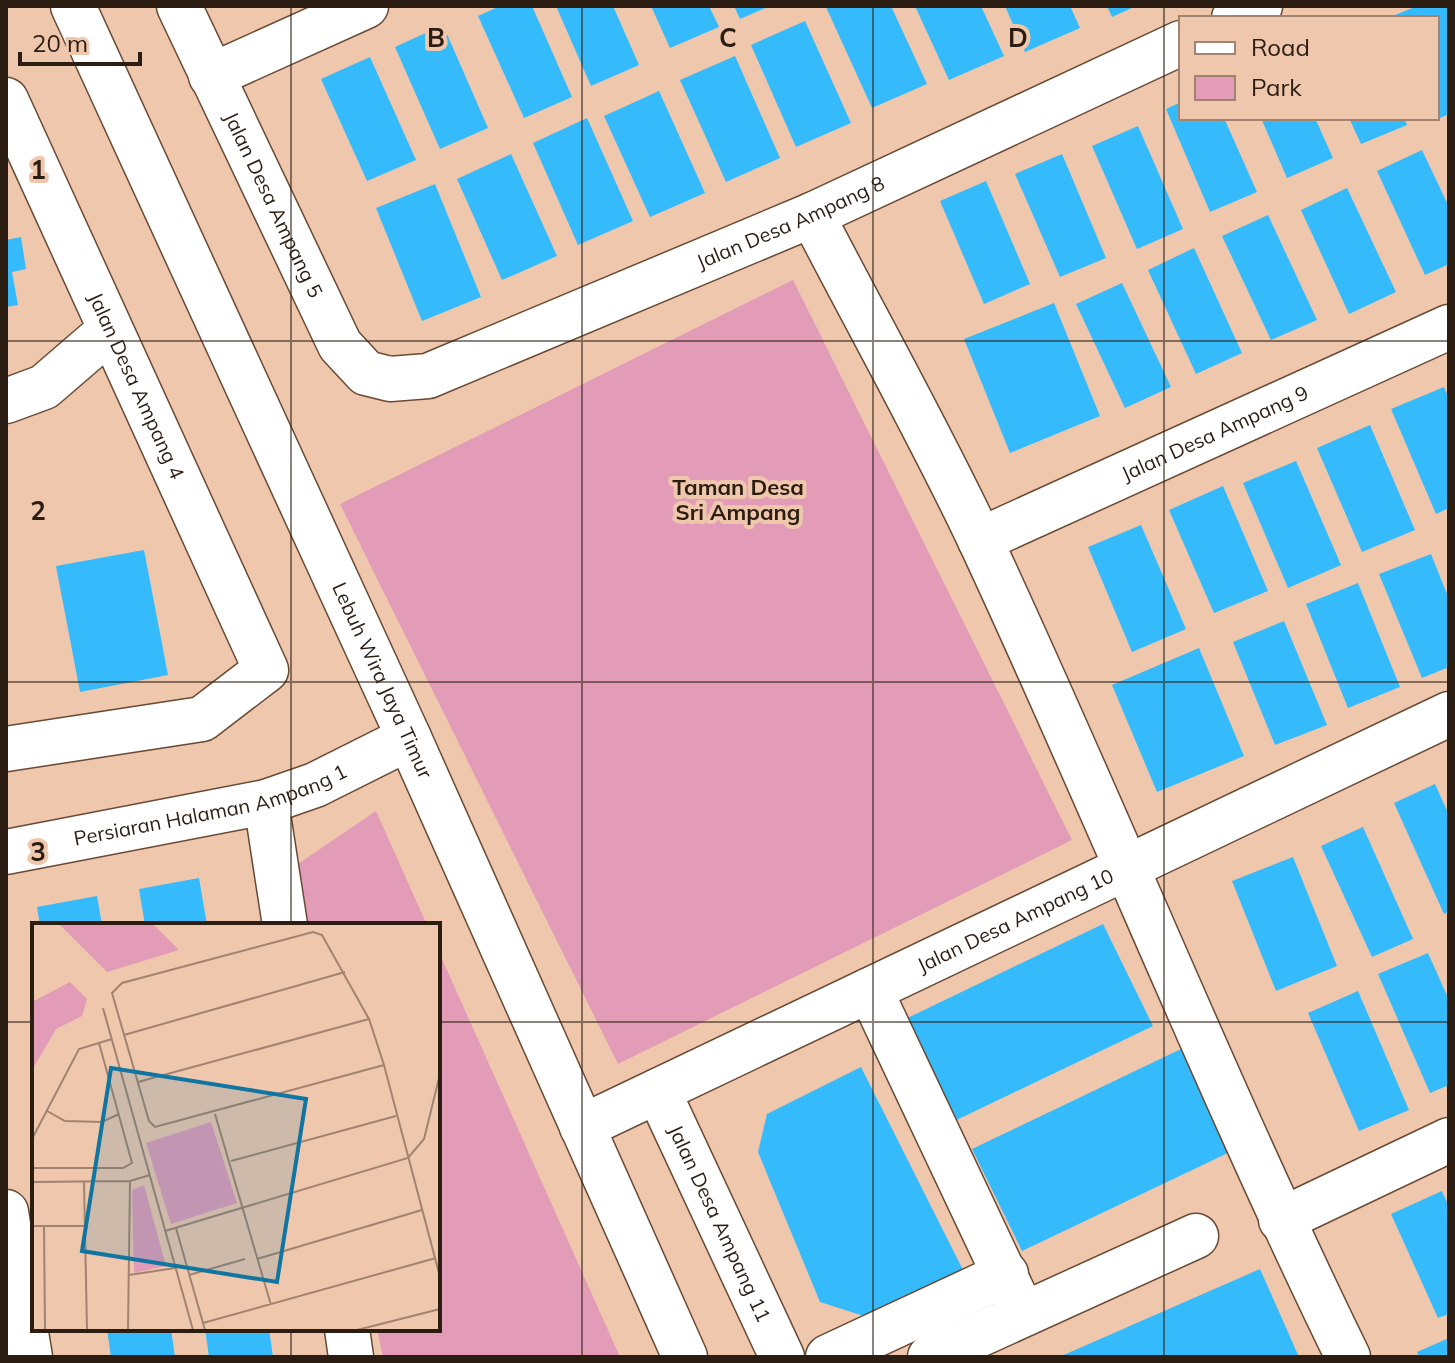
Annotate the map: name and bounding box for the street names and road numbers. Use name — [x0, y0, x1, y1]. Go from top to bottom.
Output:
street label: Jalan Desa Ampang 5 — [219, 108, 329, 301]
street label: Jalan Desa Ampang 8 — [693, 170, 888, 274]
street label: Jalan Desa Ampang 4 — [83, 288, 190, 483]
street label: Jalan Desa Ampang 9 — [1117, 380, 1312, 486]
street label: Lebuh Wira Jaya Timur — [327, 578, 439, 783]
street label: Persiaran Halaman Ampang 1 — [72, 758, 351, 851]
street label: Jalan Desa Ampang 10 — [913, 863, 1117, 978]
street label: Jalan Desa Ampang 11 — [663, 1121, 777, 1326]

